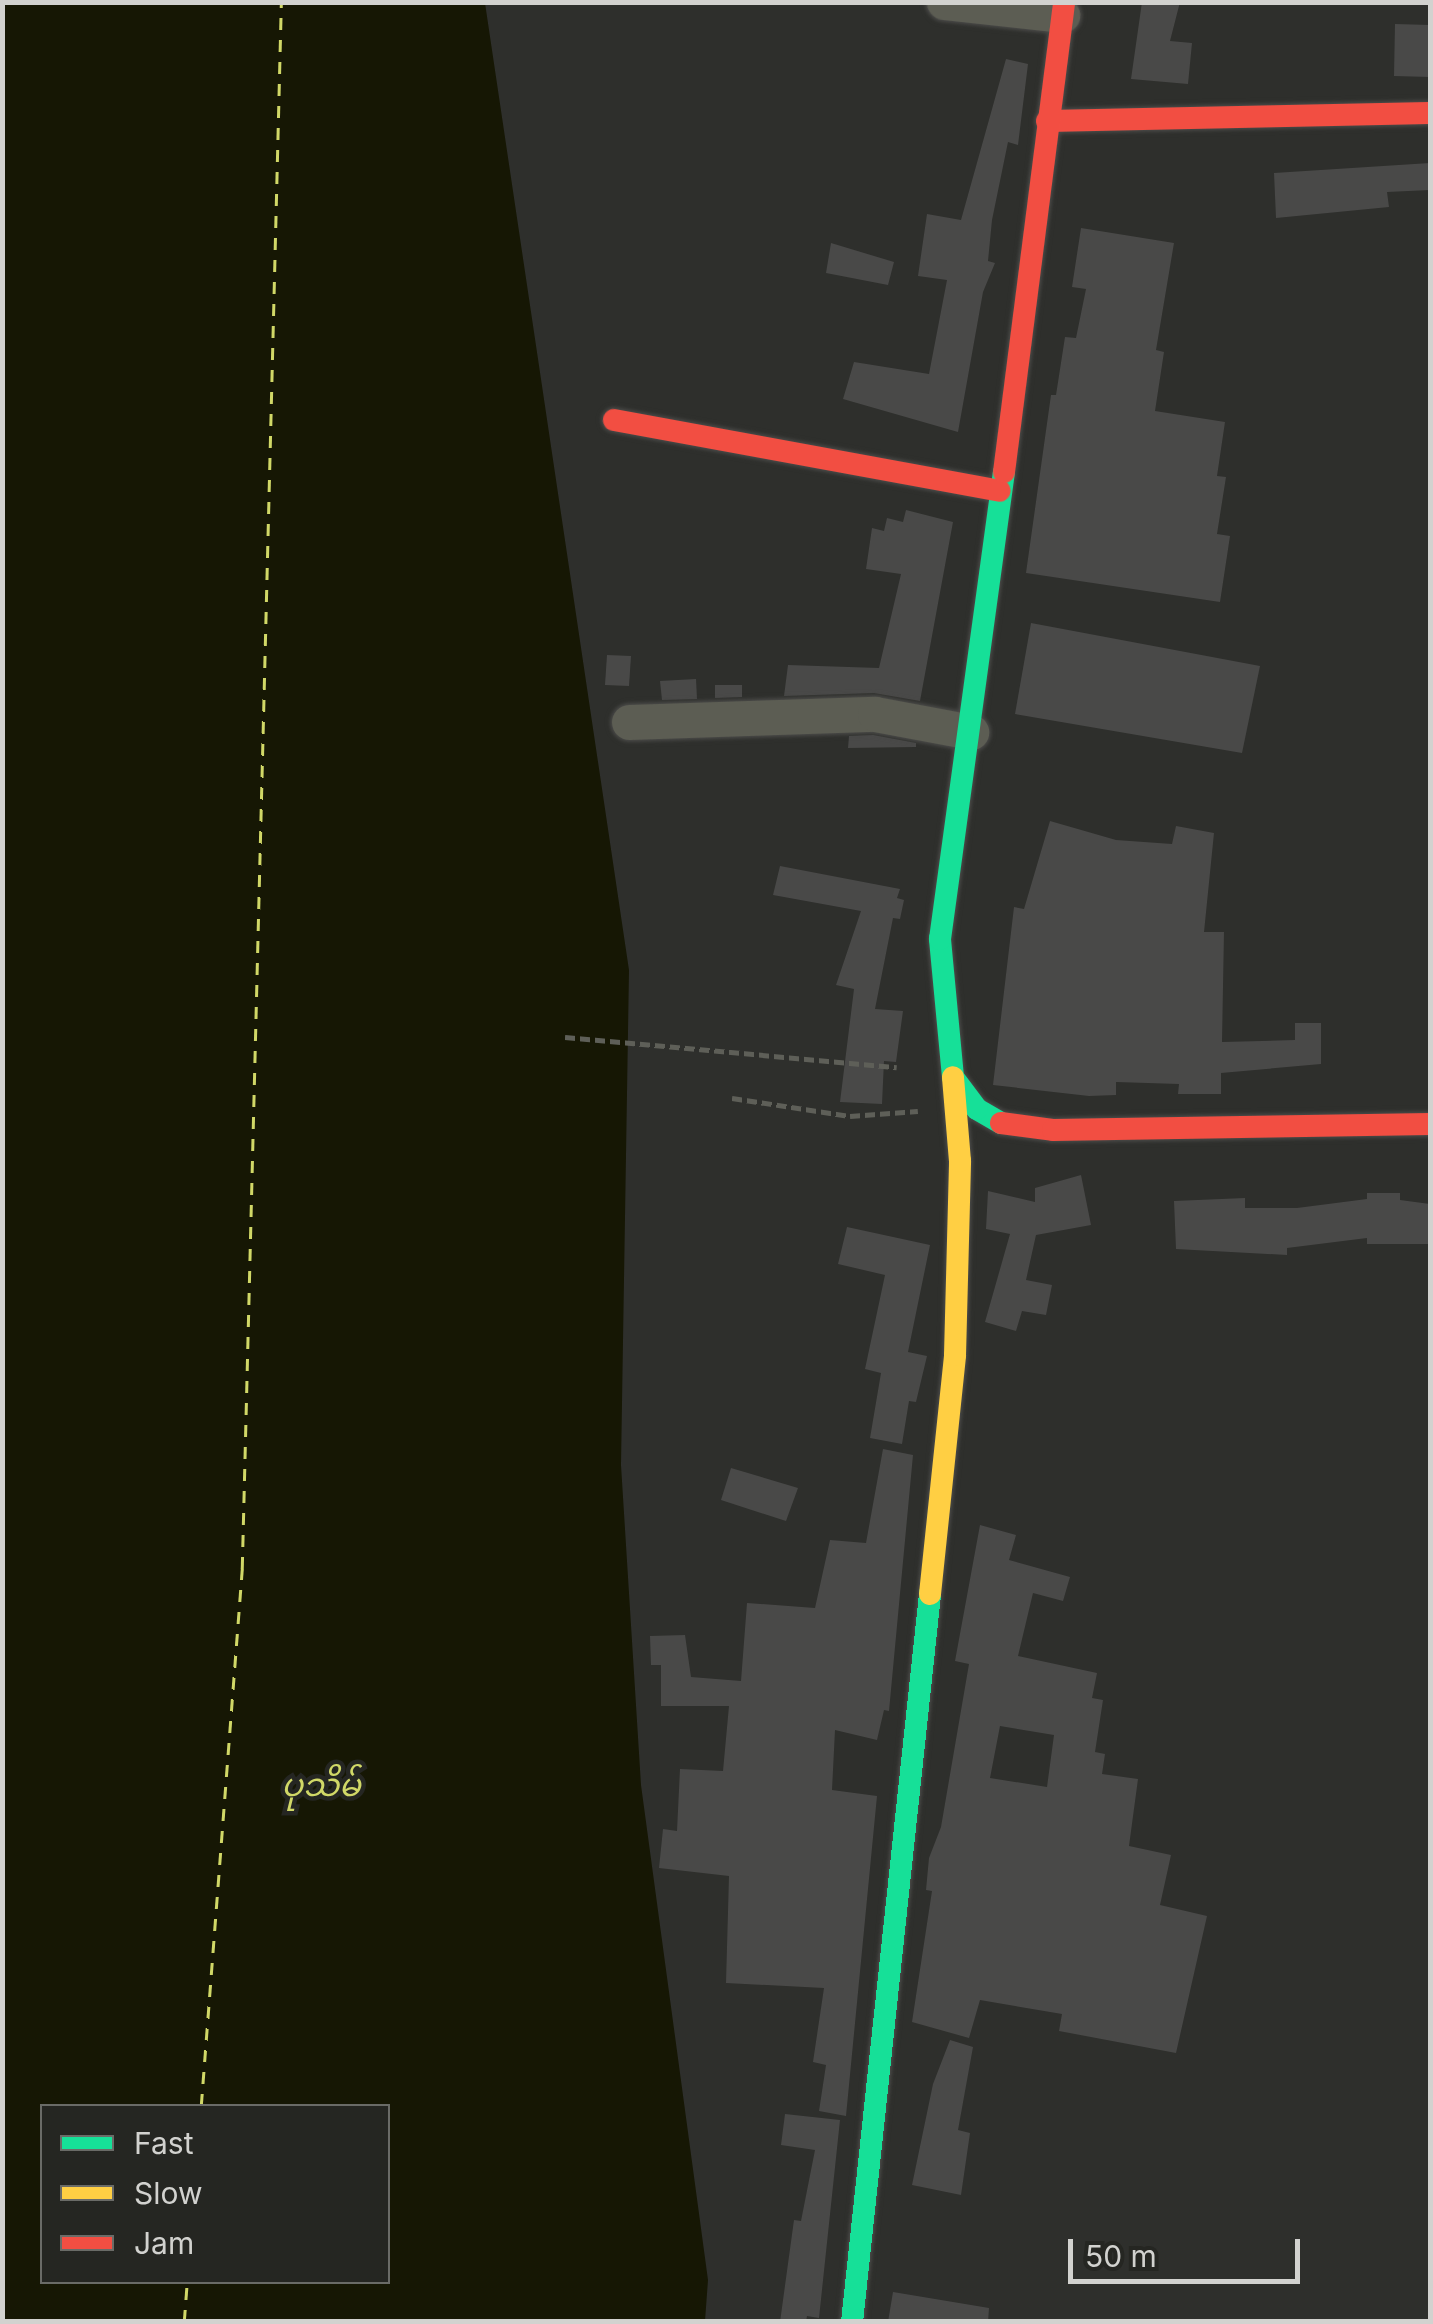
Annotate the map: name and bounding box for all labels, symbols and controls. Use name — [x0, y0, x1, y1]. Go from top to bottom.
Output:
water label: ပုသိမ် — [281, 1766, 361, 1804]
legend — [40, 2104, 390, 2284]
text: Fast — [134, 2125, 193, 2161]
text: Slow — [134, 2175, 203, 2211]
scale bar — [1073, 2219, 1306, 2281]
text: Jam — [134, 2225, 194, 2261]
text: 50 m — [1085, 2238, 1157, 2274]

